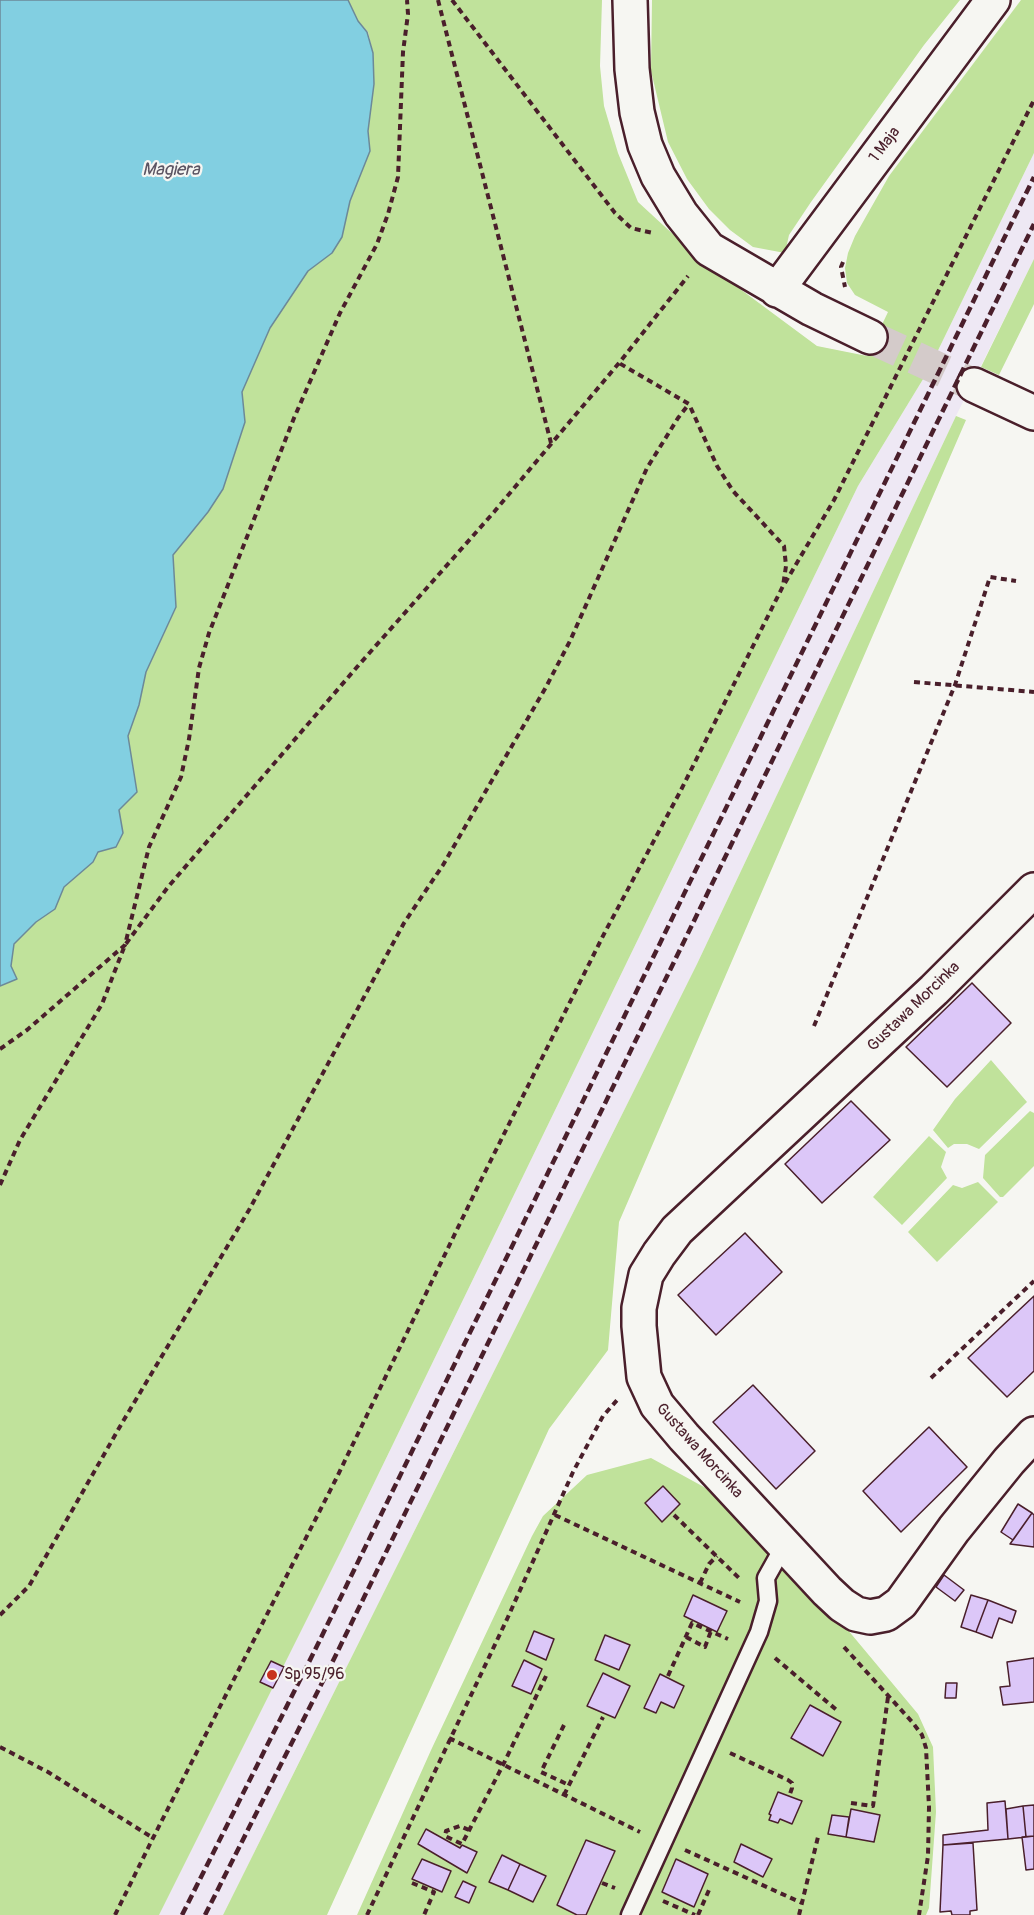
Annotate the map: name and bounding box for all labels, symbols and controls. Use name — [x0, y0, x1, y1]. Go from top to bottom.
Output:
street label: 1 Maja — [865, 123, 905, 167]
water label: Magiera — [142, 159, 200, 181]
street label: Gustawa Morcinka — [864, 958, 964, 1056]
street label: Gustawa Morcinka — [651, 1400, 747, 1502]
place label: Sp 95/96 — [284, 1665, 345, 1685]
marker: Sp 95/96 — [265, 1668, 279, 1682]

